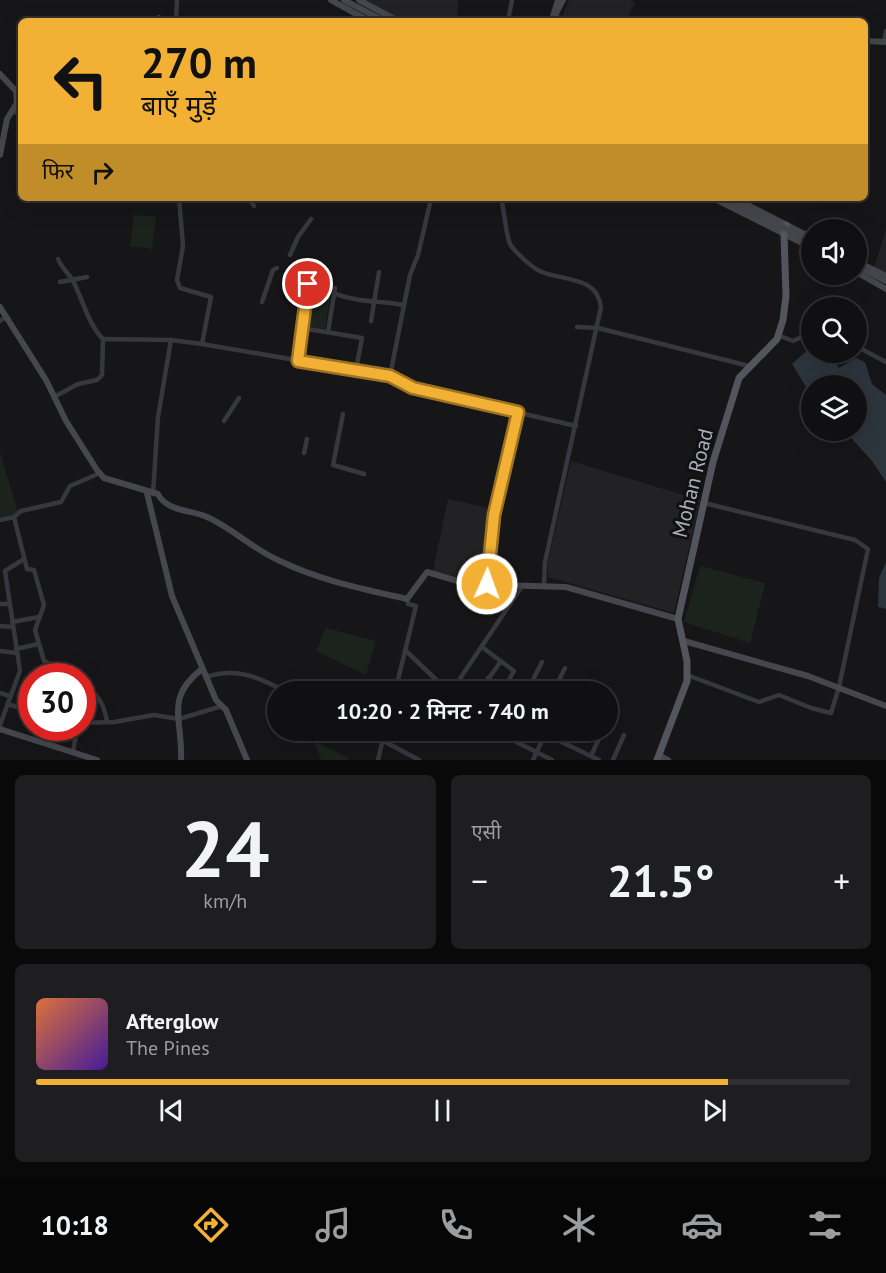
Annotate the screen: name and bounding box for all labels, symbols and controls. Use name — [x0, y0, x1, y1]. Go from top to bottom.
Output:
text: 270 m — [141, 35, 257, 90]
icon: left — [42, 42, 120, 120]
text: बाएँ मुड़ें — [141, 88, 216, 122]
icon: right — [86, 156, 119, 189]
text: फिर — [42, 157, 74, 185]
map controls — [801, 219, 867, 441]
button: sound — [801, 219, 867, 285]
pin — [282, 258, 333, 309]
icon: arrive — [291, 267, 324, 300]
button: search — [801, 297, 867, 363]
button: layers — [801, 375, 867, 441]
street label: Mohan Road — [666, 426, 719, 540]
position arrow — [455, 552, 519, 616]
speed limit sign: 30 — [18, 663, 96, 741]
text: 10:20 · 2 मिनट · 740 m — [336, 697, 549, 725]
text: 24 — [181, 798, 269, 899]
text: एसी — [472, 819, 501, 845]
text: 21.5° — [607, 851, 714, 909]
text: − — [472, 859, 488, 902]
text: + — [833, 859, 850, 902]
text: km/h — [203, 888, 247, 914]
text: Afterglow — [126, 1007, 218, 1035]
text: The Pines — [126, 1035, 210, 1061]
icon: previous — [155, 1094, 188, 1127]
icon: pause — [426, 1094, 459, 1127]
icon: next — [698, 1094, 731, 1127]
icon: directions — [190, 1204, 232, 1246]
icon: music — [312, 1204, 354, 1246]
icon: phone — [435, 1204, 477, 1246]
icon: climate — [558, 1204, 600, 1246]
icon: car — [681, 1204, 723, 1246]
icon: filters — [804, 1204, 846, 1246]
text: 10:18 — [40, 1208, 109, 1242]

